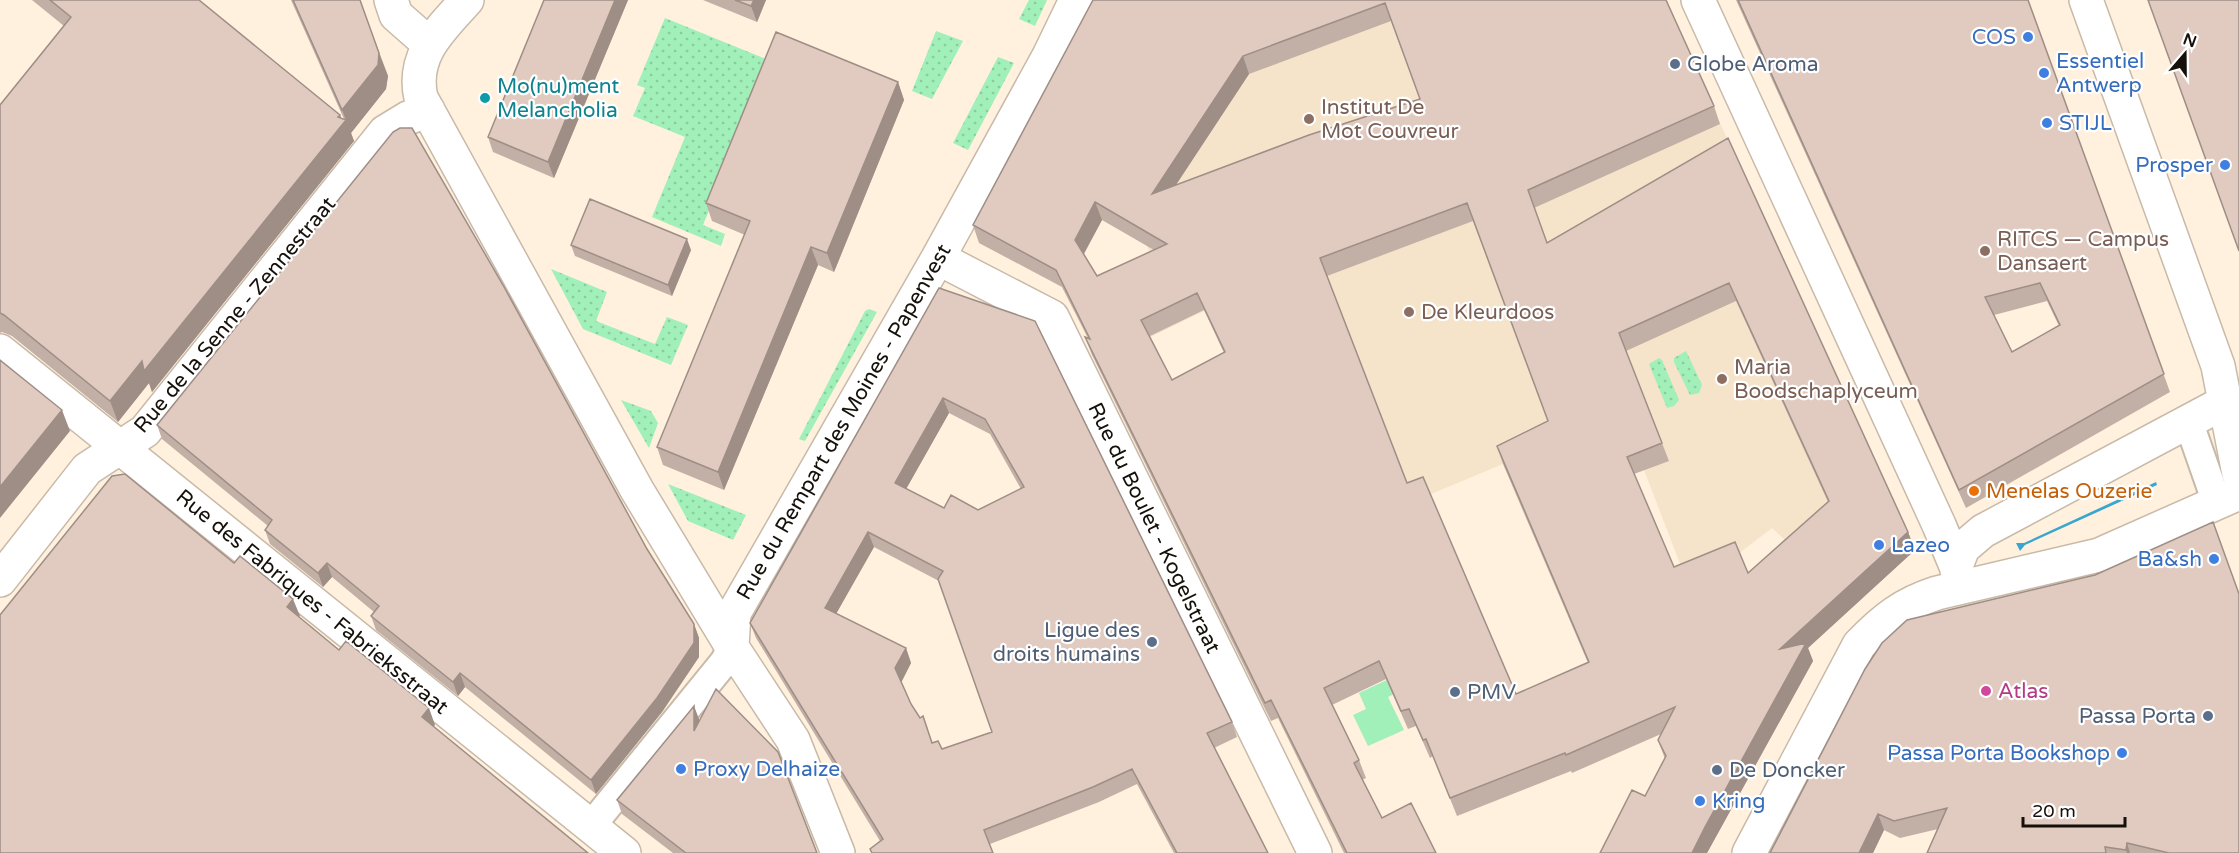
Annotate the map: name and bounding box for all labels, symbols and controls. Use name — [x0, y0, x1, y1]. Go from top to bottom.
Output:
north arrow — [2155, 24, 2215, 84]
place label: COS — [1972, 25, 2016, 50]
text: N — [2180, 29, 2199, 52]
marker: COS — [2021, 30, 2035, 44]
place label: Essentiel Antwerp — [2056, 49, 2144, 98]
place label: Globe Aroma — [1687, 52, 1819, 77]
marker: Globe Aroma — [1668, 57, 1682, 71]
marker: Essentiel Antwerp — [2037, 66, 2051, 80]
place label: Mo(nu)ment Melancholia — [497, 74, 619, 123]
marker: Mo(nu)ment Melancholia — [478, 91, 492, 105]
place label: Institut De Mot Couvreur — [1321, 95, 1459, 144]
place label: STIJL — [2059, 111, 2112, 136]
marker: Institut De Mot Couvreur — [1302, 112, 1316, 126]
marker: STIJL — [2040, 116, 2054, 130]
place label: Prosper — [2135, 153, 2213, 178]
marker: Prosper — [2218, 158, 2232, 172]
street label: Rue de la Senne - Zennestraat — [129, 192, 341, 438]
place label: RITCS — Campus Dansaert — [1997, 227, 2169, 276]
street label: Rue du Rempart des Moines - Papenvest — [732, 240, 956, 604]
marker: RITCS — Campus Dansaert — [1978, 244, 1992, 258]
place label: De Kleurdoos — [1421, 300, 1554, 325]
marker: De Kleurdoos — [1402, 305, 1416, 319]
place label: Maria Boodschaplyceum — [1734, 355, 1918, 404]
marker: Maria Boodschaplyceum — [1715, 372, 1729, 386]
street label: Rue du Boulet - Kogelstraat — [1082, 399, 1226, 657]
place label: Menelas Ouzerie — [1986, 479, 2152, 504]
street label: Rue des Fabriques - Fabrieksstraat — [171, 484, 453, 720]
marker: Menelas Ouzerie — [1967, 484, 1981, 498]
place label: Lazeo — [1891, 533, 1950, 558]
marker: Lazeo — [1872, 538, 1886, 552]
place label: Ba&sh — [2138, 547, 2202, 572]
marker: Ba&sh — [2207, 552, 2221, 566]
place label: Ligue des droits humains — [993, 618, 1140, 667]
marker: Ligue des droits humains — [1145, 635, 1159, 649]
place label: Atlas — [1998, 679, 2048, 704]
place label: PMV — [1467, 680, 1516, 705]
marker: Atlas — [1979, 684, 1993, 698]
marker: PMV — [1448, 685, 1462, 699]
place label: Passa Porta — [2079, 704, 2196, 729]
marker: Passa Porta — [2201, 709, 2215, 723]
place label: Passa Porta Bookshop — [1887, 741, 2110, 766]
marker: Passa Porta Bookshop — [2115, 746, 2129, 760]
place label: Proxy Delhaize — [693, 757, 840, 782]
place label: De Doncker — [1729, 758, 1845, 783]
marker: Proxy Delhaize — [674, 762, 688, 776]
marker: De Doncker — [1710, 763, 1724, 777]
place label: Kring — [1712, 789, 1765, 814]
scale bar — [2023, 790, 2125, 828]
marker: Kring — [1693, 794, 1707, 808]
text: 20 m — [2032, 800, 2076, 822]

